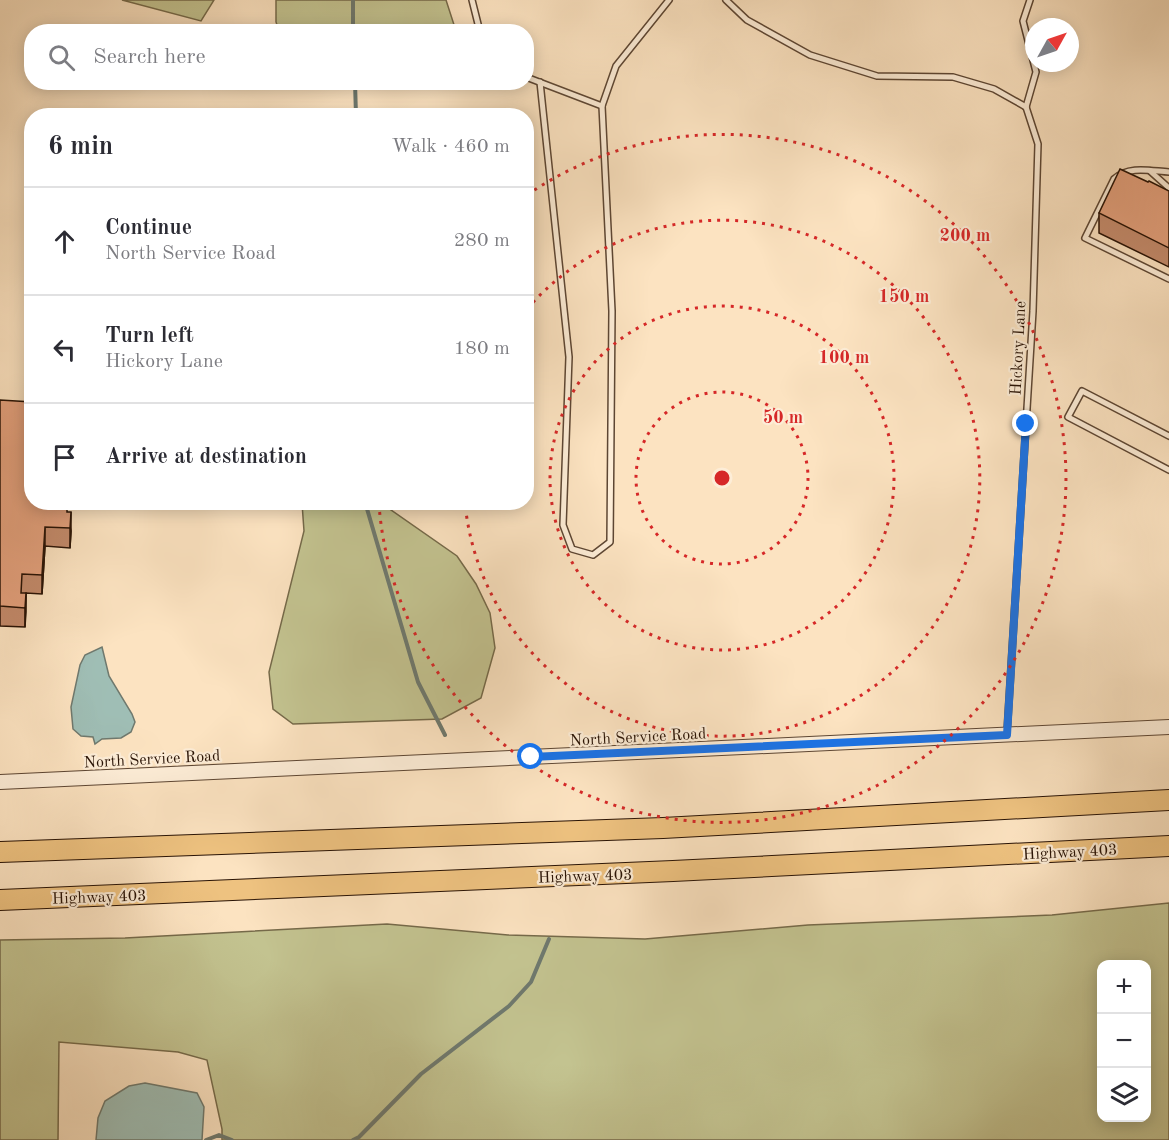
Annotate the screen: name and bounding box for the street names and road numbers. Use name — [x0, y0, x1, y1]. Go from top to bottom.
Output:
street label: Hickory Lane — [1009, 301, 1029, 396]
street label: North Service Road — [569, 726, 707, 750]
street label: North Service Road — [83, 748, 221, 772]
street label: Highway 403 — [1022, 843, 1118, 863]
street label: Highway 403 — [538, 867, 633, 887]
street label: Highway 403 — [52, 888, 147, 908]

